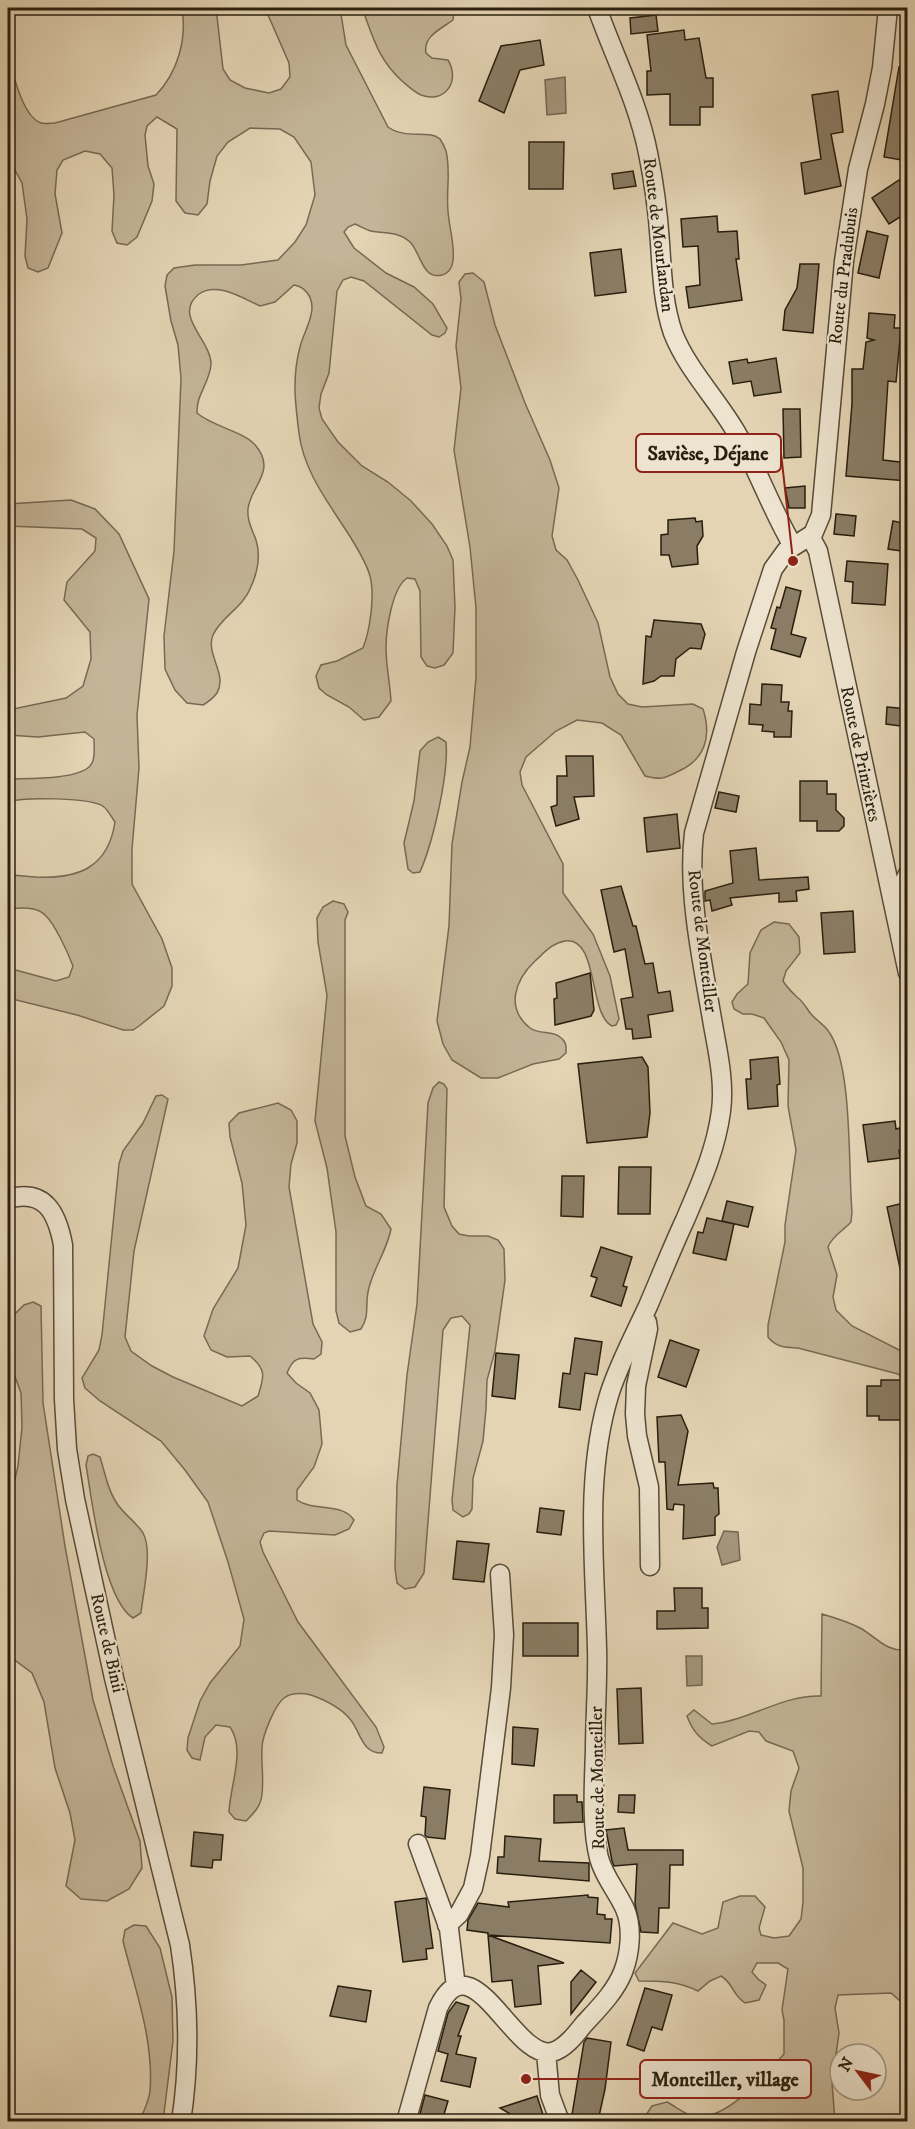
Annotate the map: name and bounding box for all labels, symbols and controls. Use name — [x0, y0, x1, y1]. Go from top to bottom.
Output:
street label: Route de Mourlandan — [638, 157, 678, 314]
street label: Route du Pradubuis — [825, 206, 863, 346]
callout: Savièse, Déjane — [636, 434, 781, 472]
text: Savièse, Déjane — [648, 442, 769, 467]
street label: Route de Prinzières — [835, 684, 885, 824]
street label: Route de Monteiller — [682, 868, 722, 1014]
street label: Route de Binii — [85, 1591, 129, 1695]
street label: Route de Monteiller — [586, 1706, 610, 1850]
north arrow — [828, 2042, 888, 2102]
text: N — [834, 2054, 858, 2075]
callout: Monteiller, village — [640, 2060, 811, 2098]
text: Monteiller, village — [651, 2068, 799, 2093]

